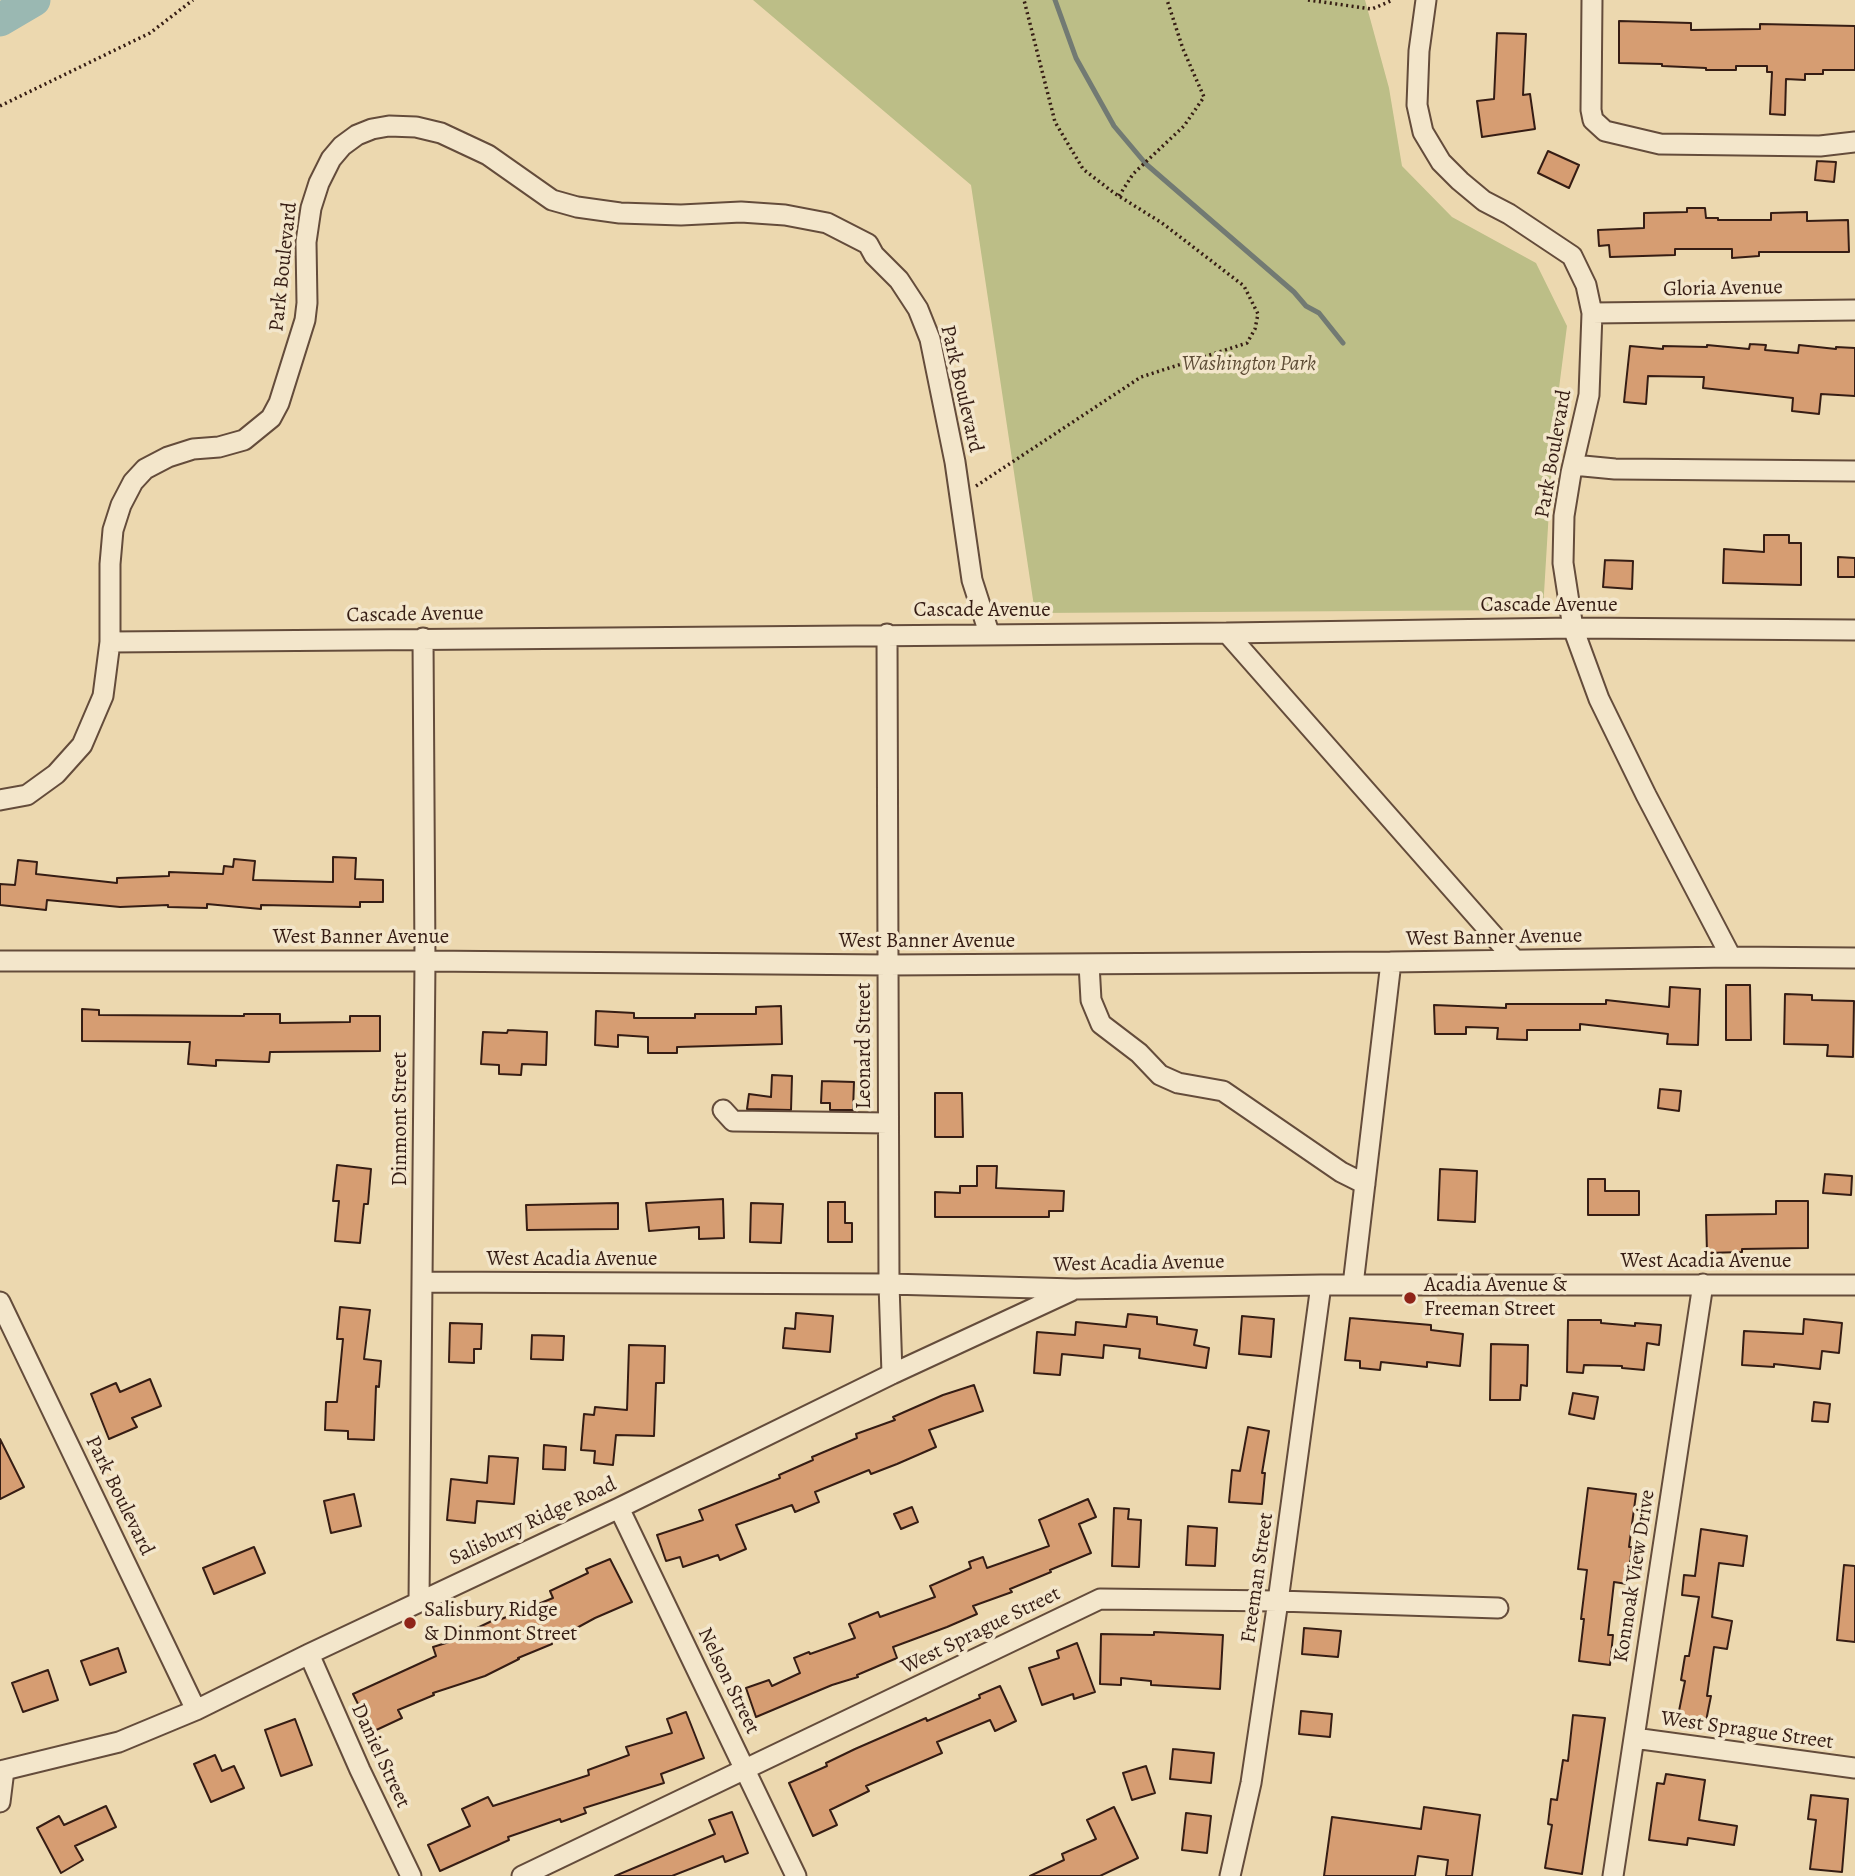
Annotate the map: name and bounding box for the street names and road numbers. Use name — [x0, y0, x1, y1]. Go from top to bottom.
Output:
street label: Park Boulevard — [265, 201, 303, 333]
street label: Gloria Avenue — [1663, 275, 1783, 303]
street label: Park Boulevard — [934, 323, 988, 455]
street label: Park Boulevard — [1530, 388, 1578, 520]
street label: Cascade Avenue — [1480, 593, 1618, 619]
street label: Cascade Avenue — [913, 598, 1051, 624]
street label: Cascade Avenue — [346, 601, 484, 629]
street label: West Banner Avenue — [1406, 924, 1582, 952]
street label: West Banner Avenue — [273, 925, 449, 951]
street label: West Banner Avenue — [839, 929, 1015, 955]
street label: Leonard Street — [852, 983, 878, 1109]
street label: Dinmont Street — [388, 1052, 414, 1186]
street label: West Acadia Avenue — [486, 1247, 658, 1273]
street label: West Acadia Avenue — [1620, 1249, 1792, 1275]
street label: West Acadia Avenue — [1053, 1250, 1225, 1278]
street label: Park Boulevard — [79, 1432, 159, 1560]
street label: Salisbury Ridge Road — [445, 1472, 621, 1572]
street label: Konnoak View Drive — [1609, 1488, 1661, 1664]
street label: Freeman Street — [1236, 1511, 1280, 1645]
street label: West Sprague Street — [897, 1582, 1065, 1680]
street label: Nelson Street — [691, 1624, 765, 1738]
street label: Daniel Street — [345, 1700, 415, 1812]
street label: West Sprague Street — [1659, 1706, 1835, 1756]

